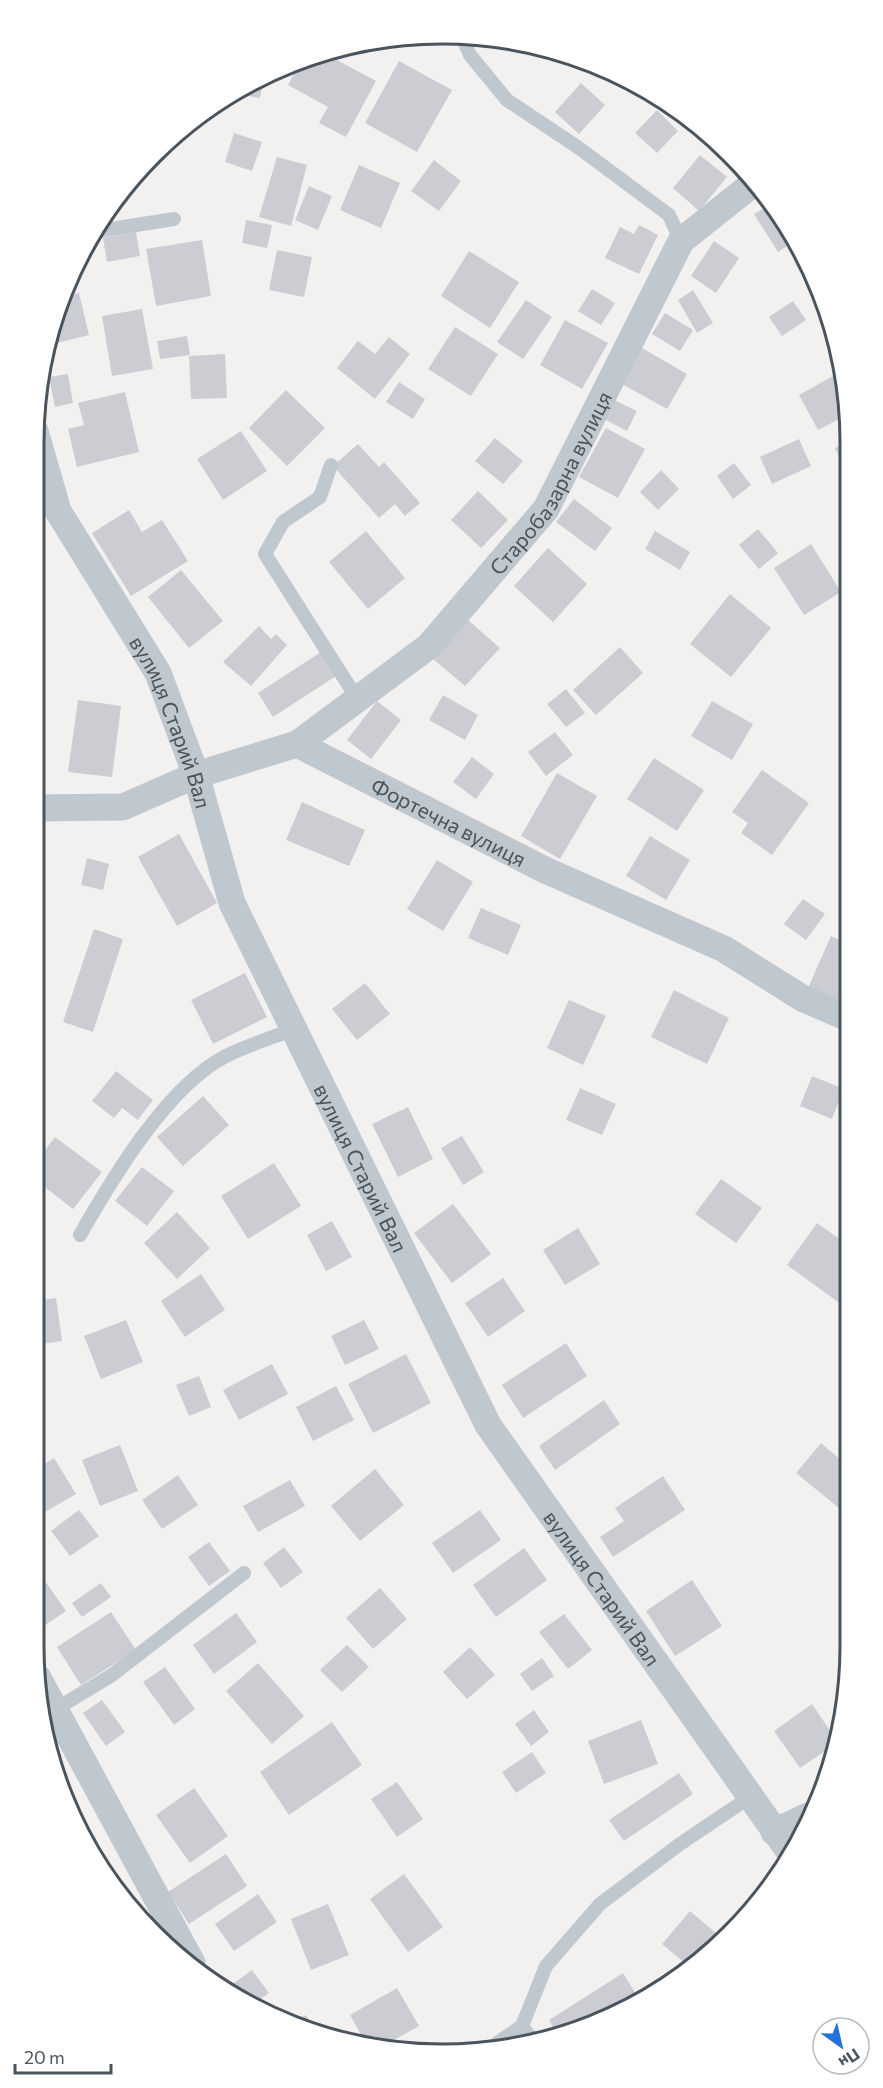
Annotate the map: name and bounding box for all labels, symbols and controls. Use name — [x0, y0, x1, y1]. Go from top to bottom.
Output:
street label: Старобазарна вулиця — [483, 387, 616, 579]
street label: вулиця Старий Вал — [125, 631, 217, 811]
street label: Фортечна вулиця — [368, 772, 531, 871]
street label: вулиця Старий Вал — [310, 1079, 414, 1256]
street label: вулиця Старий Вал — [539, 1505, 666, 1670]
north arrow — [811, 2016, 871, 2076]
scale bar — [15, 2037, 111, 2075]
text: Пн — [836, 2045, 864, 2073]
text: 20 m — [24, 2046, 65, 2068]

